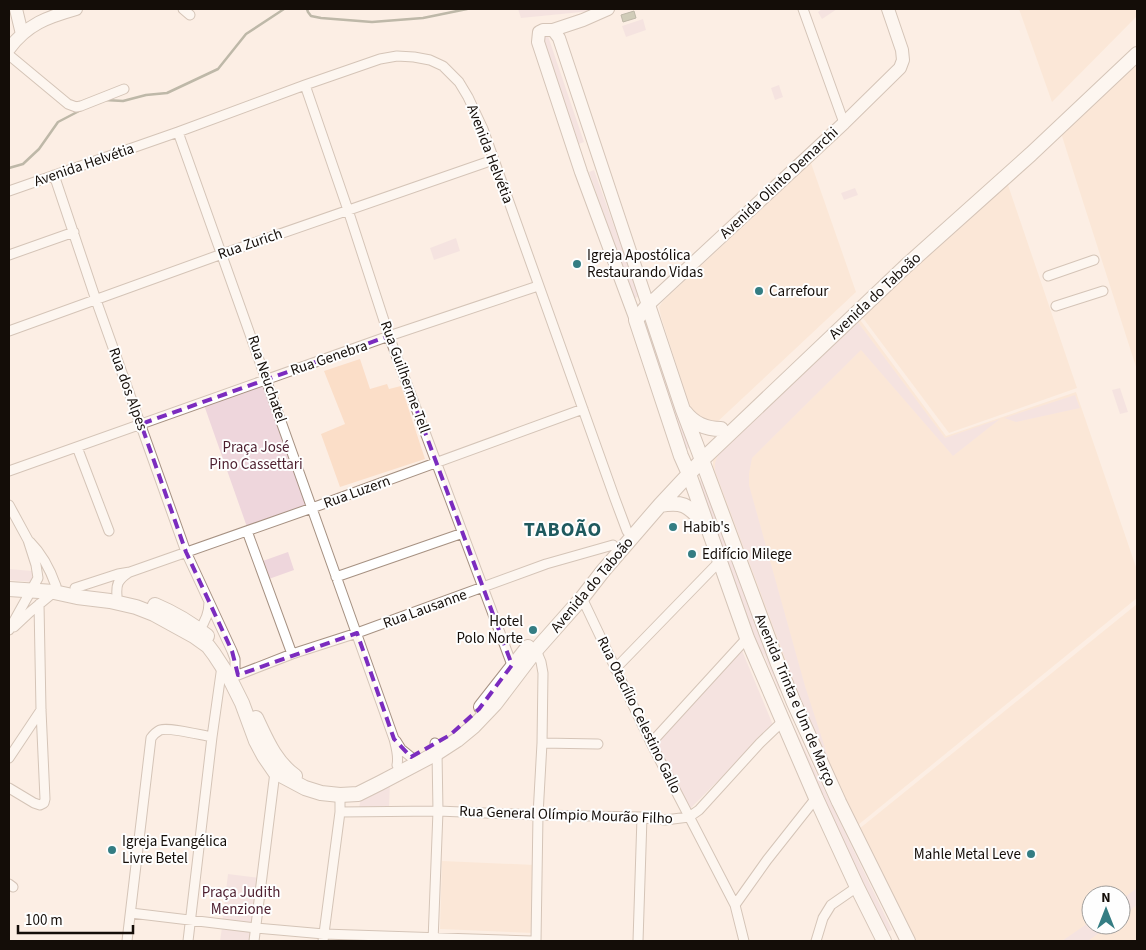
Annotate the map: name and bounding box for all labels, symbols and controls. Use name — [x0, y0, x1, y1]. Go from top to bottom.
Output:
street label: Avenida Helvétia — [461, 101, 519, 207]
street label: Avenida Olinto Demarchi — [715, 122, 843, 244]
street label: Avenida Helvétia — [31, 138, 137, 192]
street label: Rua Zurich — [215, 223, 285, 265]
place label: Igreja Apostólica Restaurando Vidas — [587, 245, 703, 283]
street label: Avenida do Taboão — [824, 248, 926, 344]
marker: Igreja Apostólica Restaurando Vidas — [571, 258, 583, 270]
place label: Carrefour — [769, 281, 829, 302]
marker: Carrefour — [753, 285, 765, 297]
street label: Rua Guilherme Tell — [375, 318, 435, 436]
street label: Rua Neuchatel — [242, 333, 292, 426]
street label: Rua Genebra — [288, 335, 370, 381]
street label: Rua dos Alpes — [103, 345, 153, 433]
park label: Praça José Pino Cassettari — [209, 437, 303, 475]
street label: Rua Luzern — [321, 470, 393, 514]
district label: TABOÃO — [524, 516, 602, 544]
place label: Habib's — [683, 517, 730, 538]
marker: Habib's — [667, 521, 679, 533]
street label: Avenida do Taboão — [546, 533, 638, 637]
place label: Edifício Milege — [702, 544, 792, 565]
marker: Edifício Milege — [686, 548, 698, 560]
street label: Rua Lausanne — [380, 584, 470, 634]
place label: Hotel Polo Norte — [456, 611, 523, 649]
street label: Avenida Trinta e Um de Março — [749, 611, 841, 789]
marker: Hotel Polo Norte — [527, 624, 539, 636]
street label: Rua Otacílio Celestino Gallo — [592, 633, 686, 797]
street label: Rua General Olímpio Mourão Filho — [459, 801, 673, 829]
place label: Igreja Evangélica Livre Betel — [122, 831, 227, 869]
marker: Igreja Evangélica Livre Betel — [106, 844, 118, 856]
place label: Mahle Metal Leve — [914, 844, 1021, 865]
marker: Mahle Metal Leve — [1025, 848, 1037, 860]
park label: Praça Judith Menzione — [202, 882, 280, 920]
north arrow — [1081, 885, 1131, 935]
text: N — [1101, 888, 1111, 908]
scale bar — [18, 902, 132, 934]
text: 100 m — [25, 910, 63, 931]

